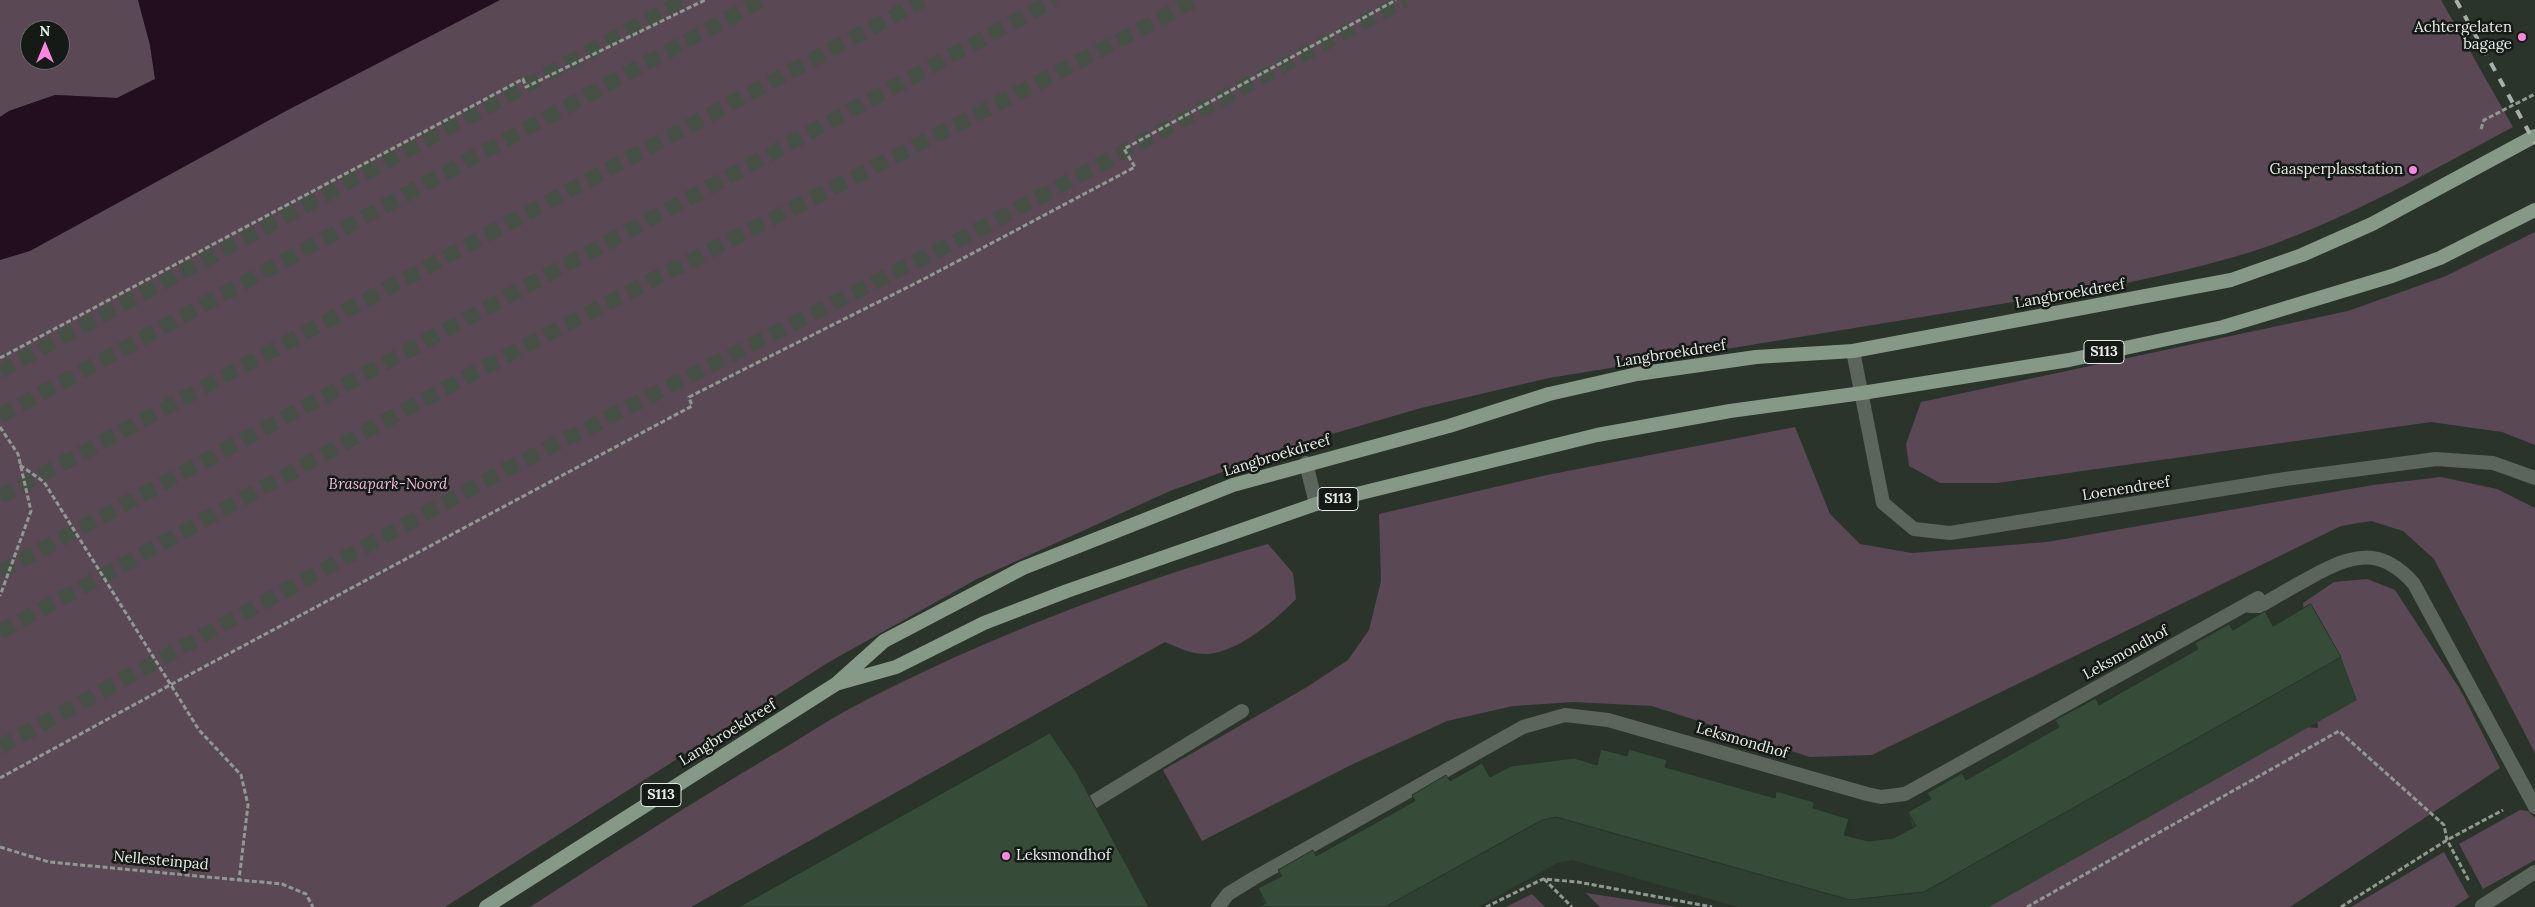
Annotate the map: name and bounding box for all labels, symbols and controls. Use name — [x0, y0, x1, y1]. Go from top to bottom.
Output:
place label: Achtergelaten bagage — [2414, 19, 2512, 54]
north arrow — [20, 20, 70, 70]
text: N — [40, 22, 50, 40]
marker: Achtergelaten bagage — [2516, 31, 2528, 43]
place label: Gaasperplasstation — [2270, 161, 2403, 179]
marker: Gaasperplasstation — [2407, 164, 2419, 176]
street label: Langbroekdreef — [2014, 275, 2126, 313]
street label: Langbroekdreef — [1615, 336, 1727, 372]
road number: S113 — [2084, 341, 2124, 364]
street label: Langbroekdreef — [1221, 431, 1333, 481]
street label: Loenendreef — [2081, 473, 2171, 505]
park label: Brasapark-Noord — [329, 476, 447, 494]
road number: S113 — [1318, 488, 1358, 510]
street label: Leksmondhof — [2080, 622, 2172, 684]
street label: Langbroekdreef — [676, 696, 780, 770]
street label: Leksmondhof — [1694, 719, 1790, 763]
road number: S113 — [641, 784, 681, 806]
place label: Leksmondhof — [1016, 847, 1111, 865]
street label: Nellesteinpad — [113, 848, 209, 874]
marker: Leksmondhof — [1000, 850, 1012, 862]

